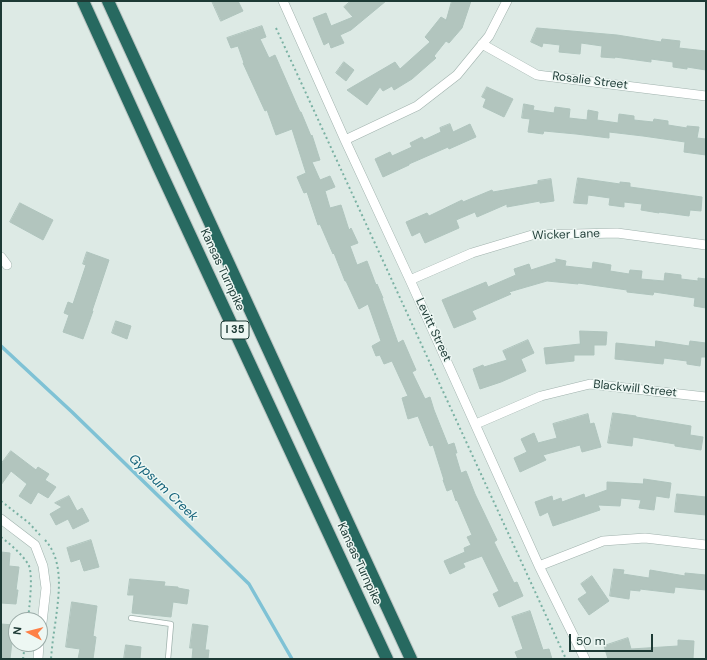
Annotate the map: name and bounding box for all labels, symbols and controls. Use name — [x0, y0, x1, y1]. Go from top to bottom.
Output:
street label: Rosalie Street — [551, 69, 629, 93]
street label: Kansas Turnpike — [197, 227, 247, 313]
street label: Wicker Lane — [532, 227, 600, 243]
street label: Levitt Street — [412, 296, 454, 364]
road number: I 35 — [221, 321, 249, 339]
street label: Blackwill Street — [593, 377, 677, 401]
water label: Gypsum Creek — [125, 451, 201, 525]
street label: Kansas Turnpike — [334, 521, 384, 607]
north arrow — [8, 612, 48, 652]
text: N — [10, 626, 25, 635]
scale bar — [571, 626, 655, 652]
text: 50 m — [576, 633, 605, 649]

